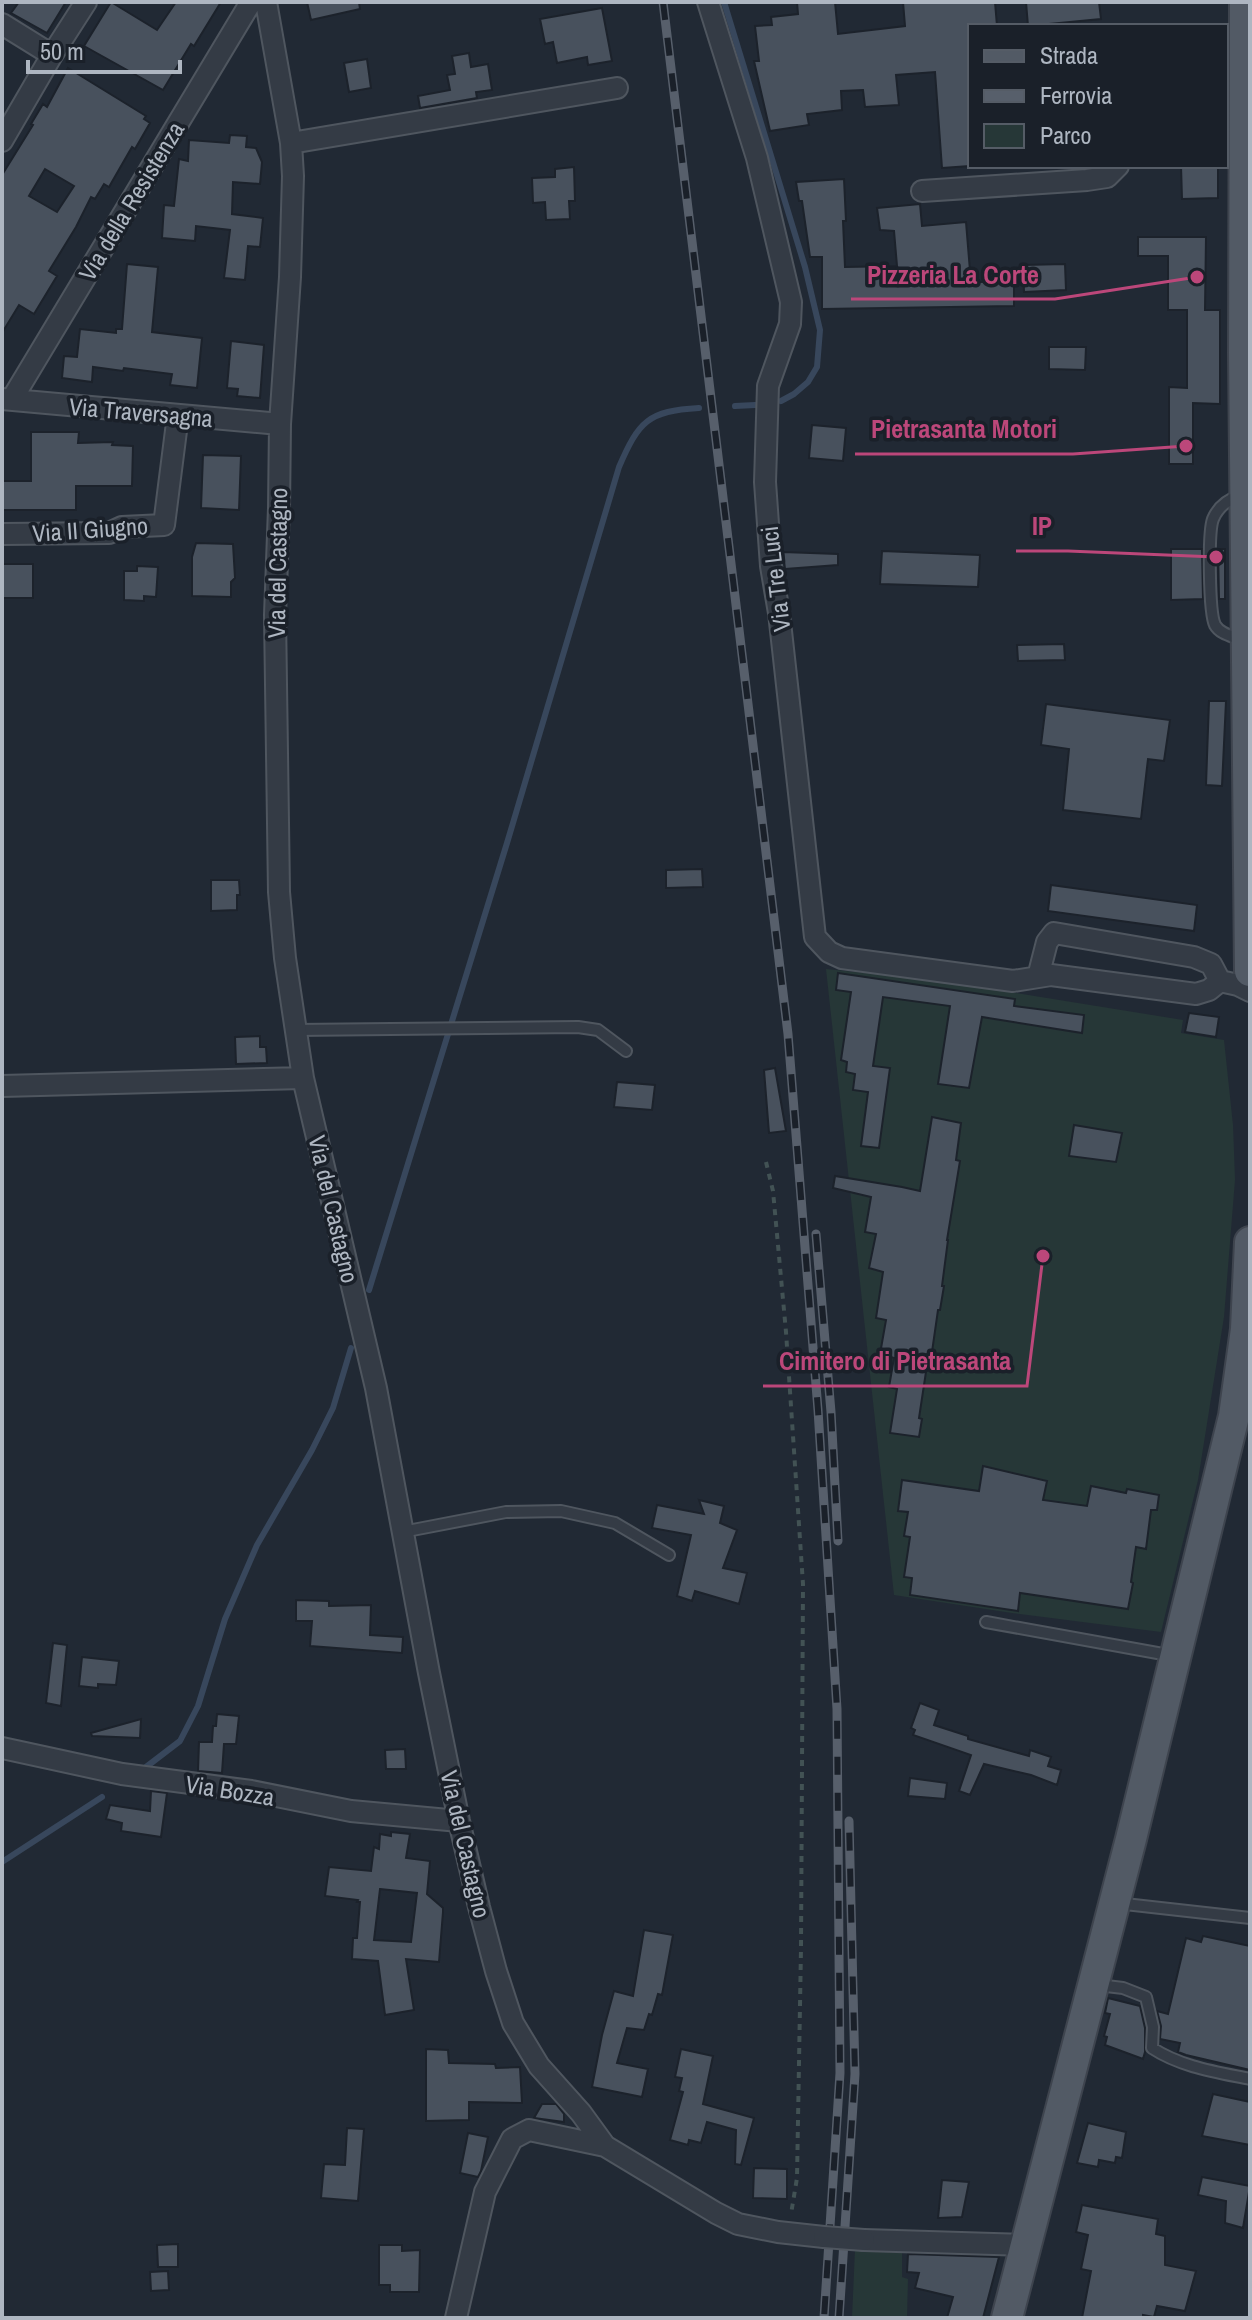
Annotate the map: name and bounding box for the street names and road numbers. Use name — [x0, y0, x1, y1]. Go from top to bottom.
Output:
street label: Via della Resistenza — [71, 115, 191, 286]
street label: Via Traversagna — [68, 390, 214, 434]
street label: Via del Castagno — [260, 487, 294, 639]
street label: Via II Giugno — [31, 509, 149, 549]
street label: Via Tre Luci — [753, 525, 797, 633]
street label: Via del Castagno — [301, 1132, 367, 1286]
street label: Via Bozza — [183, 1767, 277, 1813]
street label: Via del Castagno — [433, 1767, 499, 1921]

